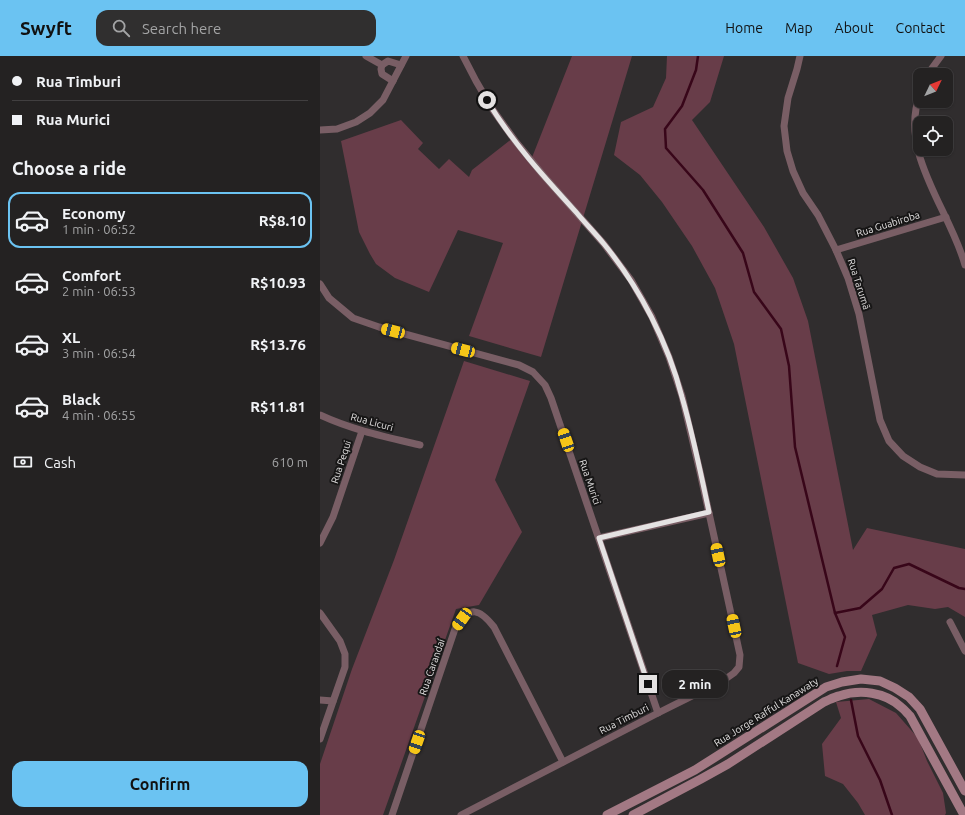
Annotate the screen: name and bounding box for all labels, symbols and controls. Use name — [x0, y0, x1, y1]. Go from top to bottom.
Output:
search box — [96, 10, 376, 46]
text: Swyft — [20, 17, 72, 39]
icon: search — [110, 17, 132, 39]
text: Search here — [142, 20, 221, 37]
text: Home — [725, 20, 763, 36]
text: Map — [785, 20, 813, 36]
text: About — [835, 20, 874, 36]
text: Contact — [896, 20, 945, 36]
north arrow — [913, 68, 953, 108]
map controls — [913, 68, 953, 156]
text: Rua Timburi — [36, 73, 121, 90]
route start — [478, 91, 496, 109]
text: Rua Murici — [36, 111, 110, 128]
button: locate — [913, 116, 953, 156]
text: Choose a ride — [12, 158, 126, 178]
icon: car — [14, 202, 50, 238]
text: Economy — [62, 205, 126, 222]
street label: Rua Guabiroba — [855, 209, 921, 239]
text: R$8.10 — [259, 212, 306, 229]
text: 1 min · 06:52 — [62, 222, 136, 236]
street label: Rua Tarumã — [846, 257, 872, 311]
icon: car — [14, 264, 50, 300]
text: Comfort — [62, 267, 121, 284]
text: R$10.93 — [250, 274, 306, 291]
text: 2 min · 06:53 — [62, 284, 136, 298]
car — [380, 322, 406, 340]
icon: car — [14, 326, 50, 362]
text: XL — [62, 329, 80, 346]
text: R$13.76 — [250, 336, 306, 353]
car — [450, 341, 476, 359]
text: 3 min · 06:54 — [62, 346, 136, 360]
icon: car — [14, 388, 50, 424]
text: Black — [62, 391, 101, 408]
text: R$11.81 — [250, 398, 306, 415]
text: 4 min · 06:55 — [62, 408, 136, 422]
street label: Rua Licuri — [350, 411, 394, 433]
car — [556, 427, 576, 453]
street label: Rua Pequi — [329, 439, 353, 485]
icon: cash — [12, 451, 34, 473]
text: Cash — [44, 454, 76, 471]
text: 610 m — [272, 455, 308, 469]
street label: Rua Murici — [577, 458, 603, 506]
car — [710, 542, 726, 568]
car — [450, 606, 474, 632]
car — [726, 613, 742, 639]
street label: Rua Carandaí — [417, 637, 447, 697]
callout: 2 min — [662, 670, 728, 698]
route end — [639, 675, 657, 693]
street label: Rua Jorge Rafful Kanawaty — [712, 675, 820, 749]
text: 2 min — [679, 677, 711, 691]
street label: Rua Timburi — [597, 702, 651, 736]
car — [407, 729, 427, 755]
button: Confirm — [12, 761, 308, 807]

